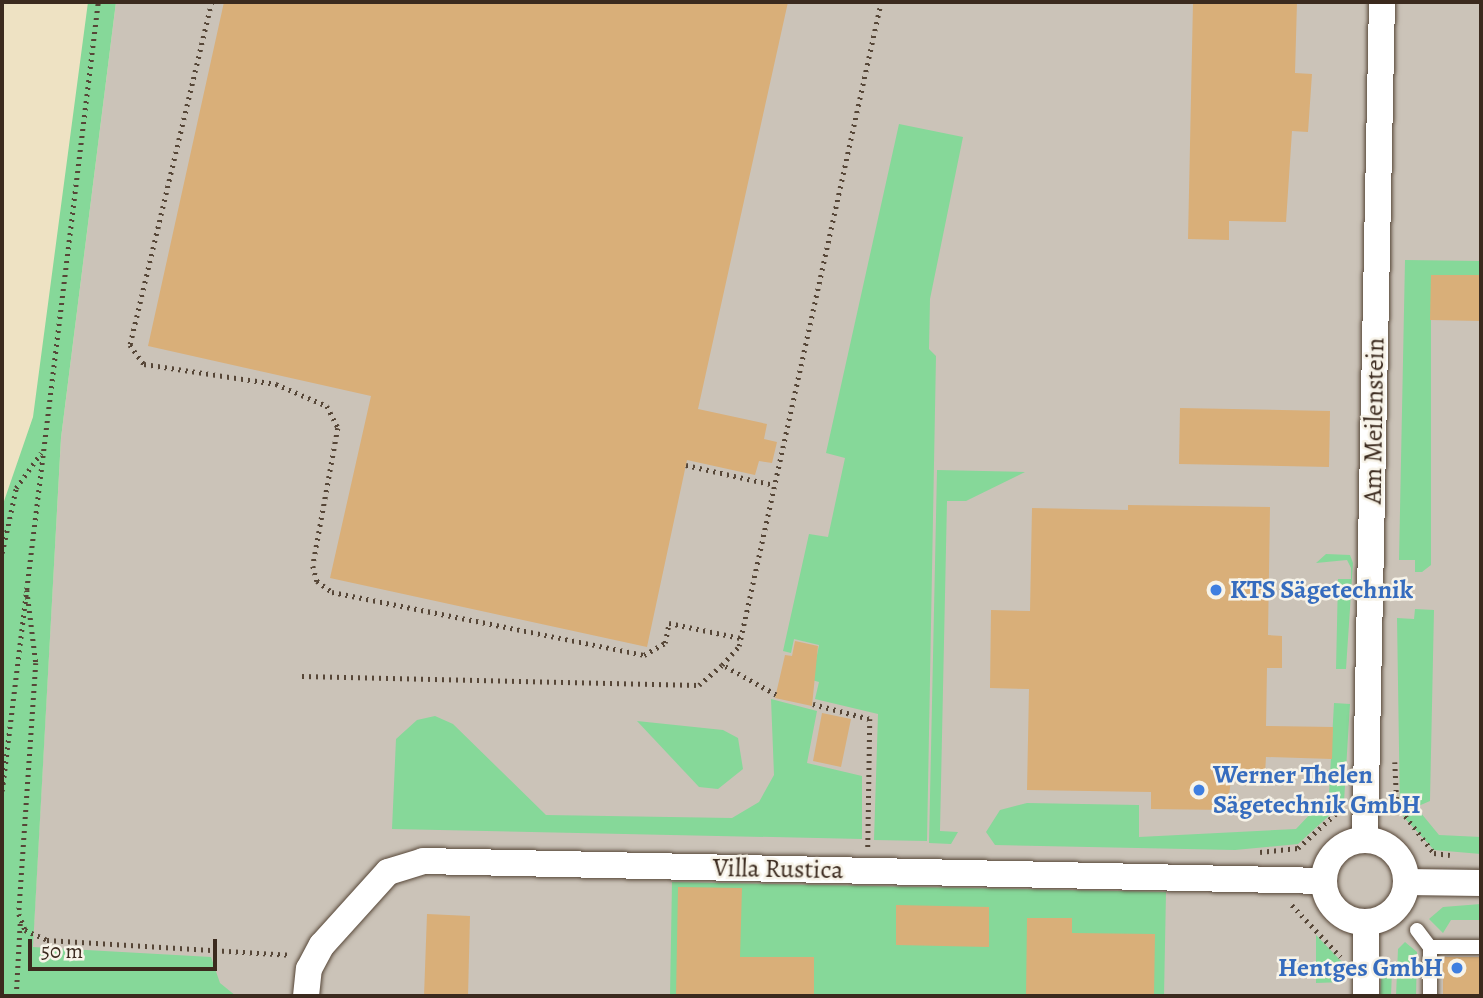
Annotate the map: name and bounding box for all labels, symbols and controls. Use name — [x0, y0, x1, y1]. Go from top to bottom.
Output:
street label: Am Meilenstein — [1357, 338, 1391, 504]
place label: KTS Sägetechnik — [1230, 574, 1413, 606]
marker: KTS Sägetechnik — [1208, 582, 1224, 598]
place label: Werner Thelen Sägetechnik GmbH — [1213, 759, 1421, 820]
marker: Werner Thelen Sägetechnik GmbH — [1191, 782, 1207, 798]
street label: Villa Rustica — [712, 852, 844, 886]
scale bar — [32, 925, 220, 969]
text: 50 m — [41, 937, 83, 965]
place label: Hentges GmbH — [1278, 952, 1443, 984]
marker: Hentges GmbH — [1449, 960, 1465, 976]

